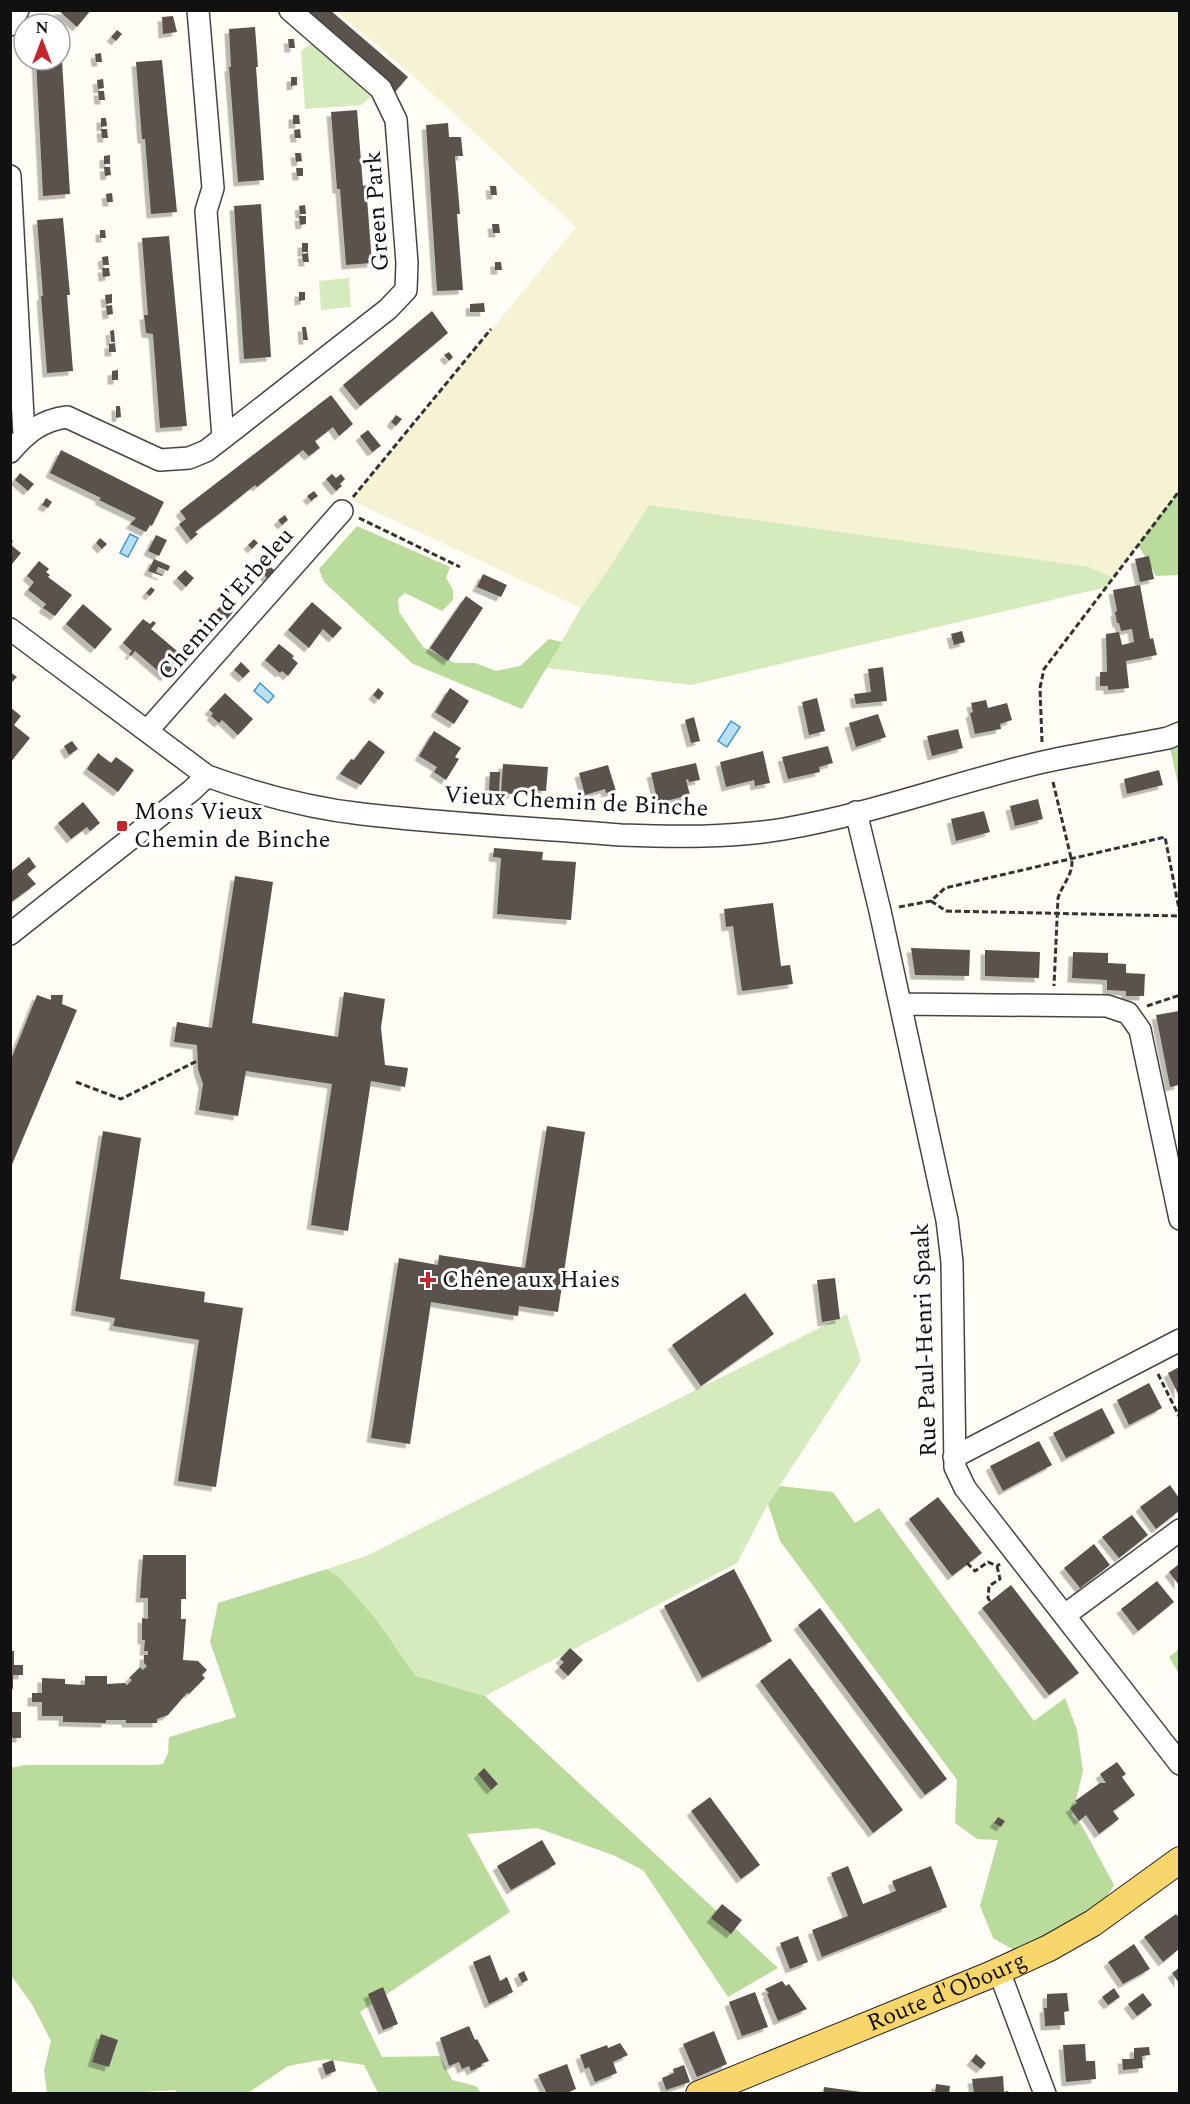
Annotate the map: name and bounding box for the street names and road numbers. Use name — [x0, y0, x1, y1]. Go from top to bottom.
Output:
street label: Green Park — [355, 150, 399, 272]
street label: Chemin d'Erbeleu — [149, 519, 303, 689]
street label: Vieux Chemin de Binche — [443, 777, 709, 827]
street label: Rue Paul-Henri Spaak — [903, 1222, 947, 1458]
street label: Route d'Obourg — [862, 1943, 1033, 2041]

